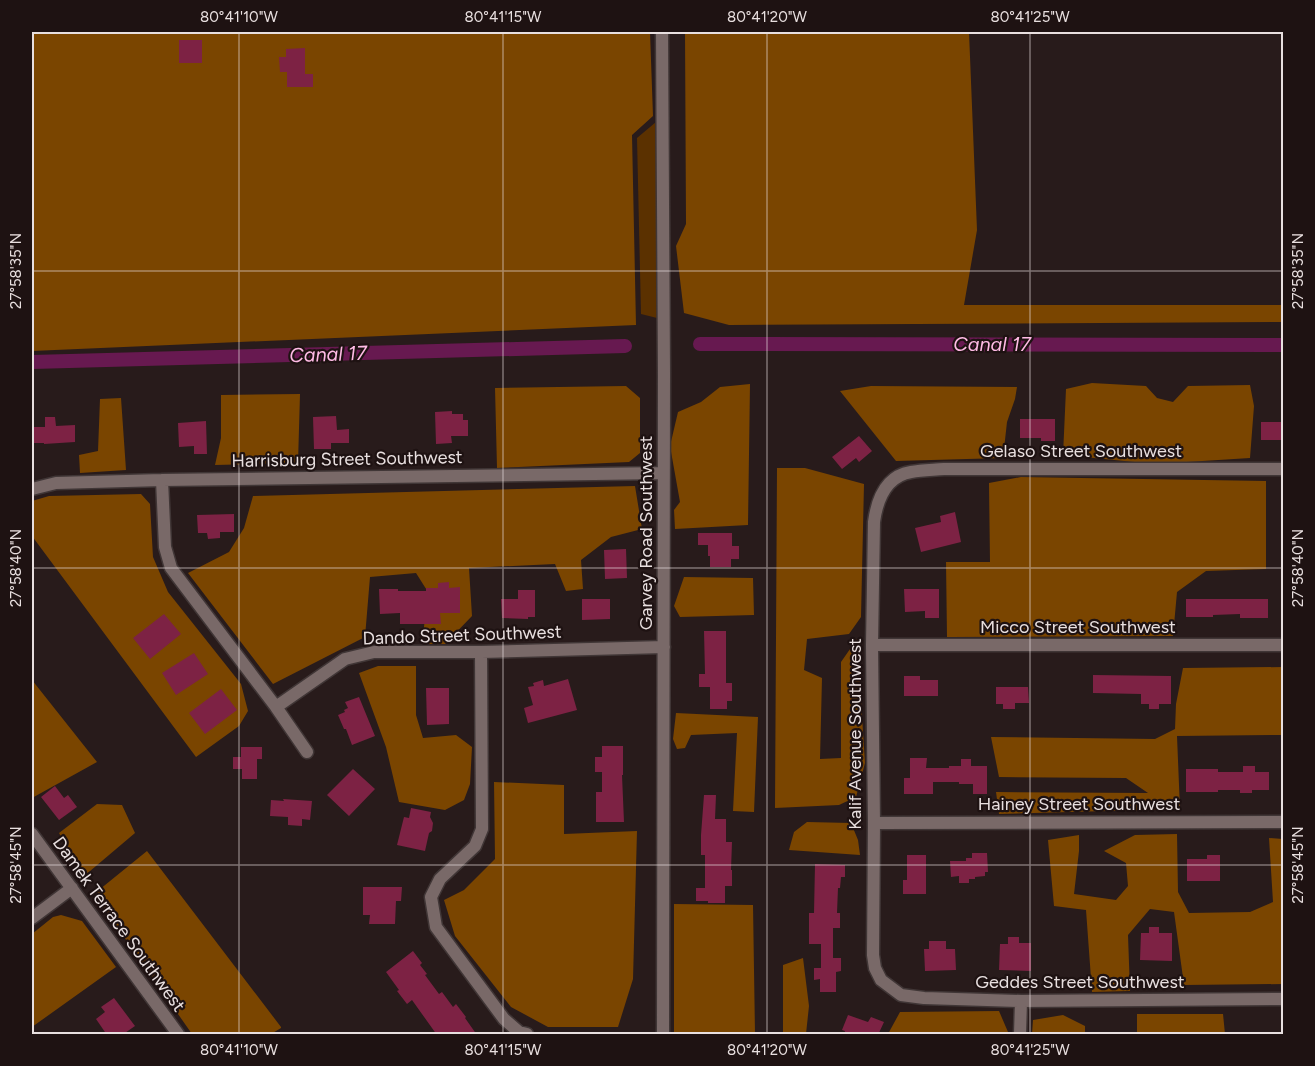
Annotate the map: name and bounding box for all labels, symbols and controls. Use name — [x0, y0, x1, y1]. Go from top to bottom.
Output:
text: 80°41'10"W — [200, 8, 279, 26]
text: 80°41'15"W — [465, 8, 542, 26]
text: 80°41'20"W — [727, 8, 808, 26]
text: 80°41'25"W — [990, 8, 1070, 26]
text: 27°58'35"N — [7, 233, 25, 309]
text: 27°58'35"N — [1289, 233, 1307, 309]
water label: Canal 17 — [953, 332, 1032, 356]
water label: Canal 17 — [289, 341, 368, 367]
street label: Garvey Road Southwest — [635, 435, 657, 630]
street label: Gelaso Street Southwest — [980, 440, 1182, 462]
street label: Harrisburg Street Southwest — [231, 446, 463, 472]
text: 27°58'40"N — [7, 529, 25, 607]
text: 27°58'40"N — [1289, 529, 1307, 607]
street label: Micco Street Southwest — [980, 616, 1176, 638]
street label: Dando Street Southwest — [362, 621, 562, 649]
street label: Kalif Avenue Southwest — [844, 638, 866, 830]
street label: Hainey Street Southwest — [978, 793, 1180, 815]
text: 27°58'45"N — [7, 826, 25, 904]
text: 27°58'45"N — [1289, 826, 1307, 904]
street label: Damek Terrace Southwest — [48, 832, 190, 1016]
street label: Geddes Street Southwest — [975, 971, 1185, 993]
text: 80°41'10"W — [200, 1041, 279, 1059]
text: 80°41'15"W — [465, 1041, 542, 1059]
text: 80°41'20"W — [727, 1041, 808, 1059]
text: 80°41'25"W — [990, 1041, 1070, 1059]

